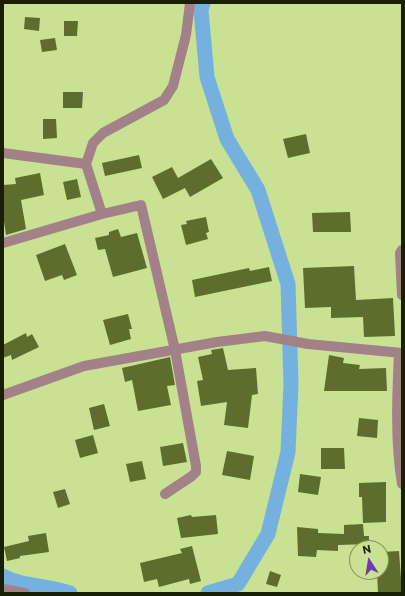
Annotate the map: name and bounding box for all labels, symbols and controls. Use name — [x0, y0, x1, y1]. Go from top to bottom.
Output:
north arrow — [349, 540, 389, 580]
text: N — [361, 542, 372, 556]

